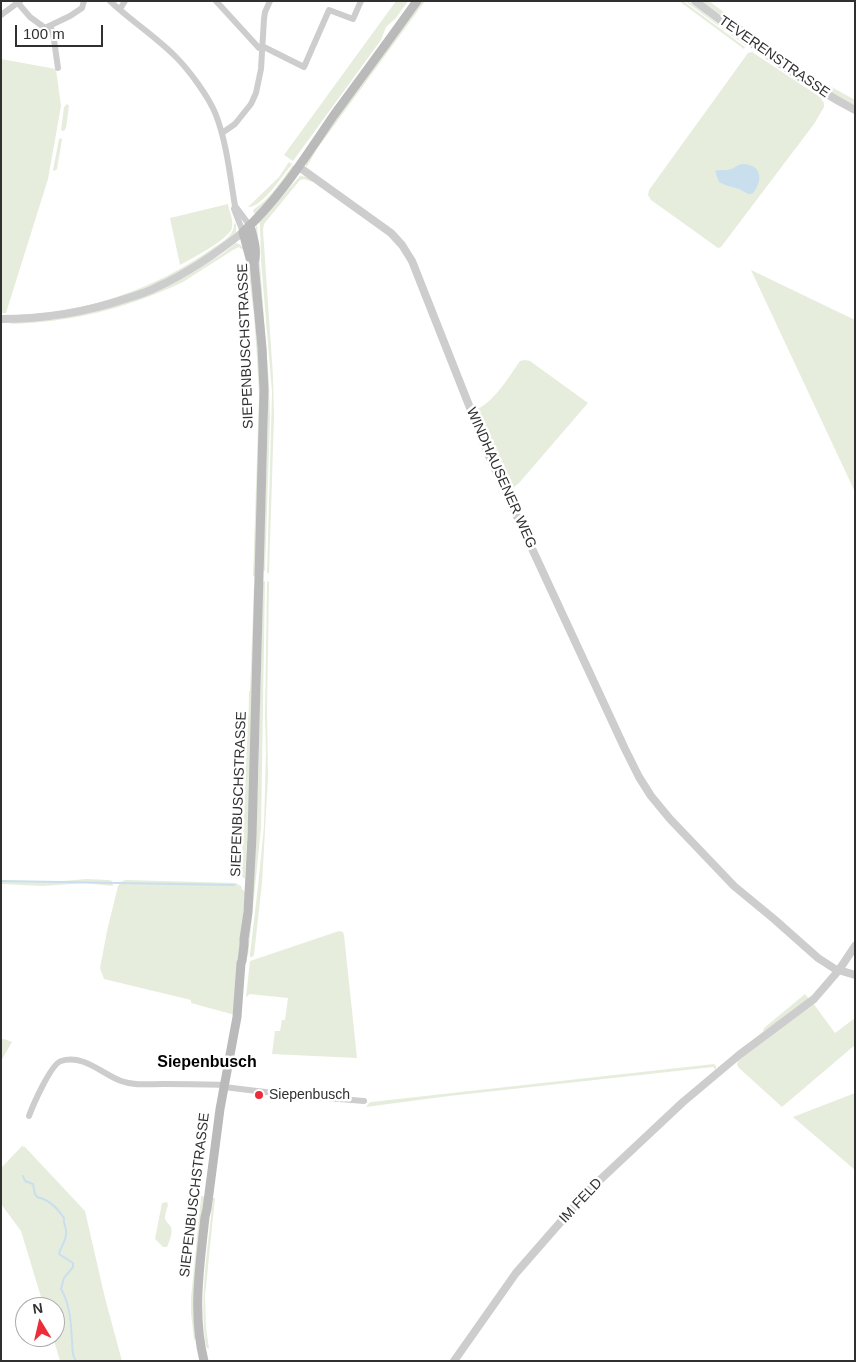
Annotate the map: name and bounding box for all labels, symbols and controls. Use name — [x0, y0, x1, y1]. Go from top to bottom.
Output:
street label: TEVERENSTRASSE — [715, 12, 833, 102]
scale bar — [18, 15, 105, 47]
text: 100 m — [23, 25, 65, 42]
street label: SIEPENBUSCHSTRASSE — [235, 263, 257, 429]
street label: WINDHAUSENER WEG — [462, 405, 540, 551]
street label: SIEPENBUSCHSTRASSE — [228, 711, 250, 877]
district label: Siepenbusch — [157, 1053, 257, 1073]
place label: Siepenbusch — [269, 1087, 350, 1103]
marker: Siepenbusch — [253, 1089, 265, 1101]
street label: SIEPENBUSCHSTRASSE — [177, 1112, 213, 1278]
street label: IM FELD — [556, 1175, 606, 1227]
north arrow — [15, 1297, 65, 1347]
text: N — [32, 1299, 44, 1317]

